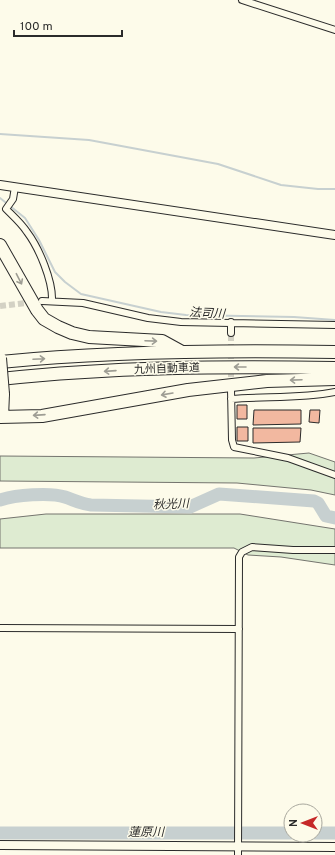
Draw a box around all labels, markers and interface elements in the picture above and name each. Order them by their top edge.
scale bar [14,12,122,38]
text: 100 m [20,19,53,35]
one-way arrow [16,273,23,285]
water label: 法司川 [189,305,227,323]
one-way arrow [144,337,157,344]
one-way arrow [32,355,45,362]
street label: 九州自動車道 [134,361,200,377]
one-way arrow [234,363,247,371]
one-way arrow [104,367,117,374]
one-way arrow [290,377,303,384]
one-way arrow [161,390,174,398]
one-way arrow [33,412,46,419]
water label: 秋光川 [153,496,191,514]
north arrow [283,803,323,843]
text: N [287,819,301,827]
water label: 蓮原川 [128,825,166,841]

